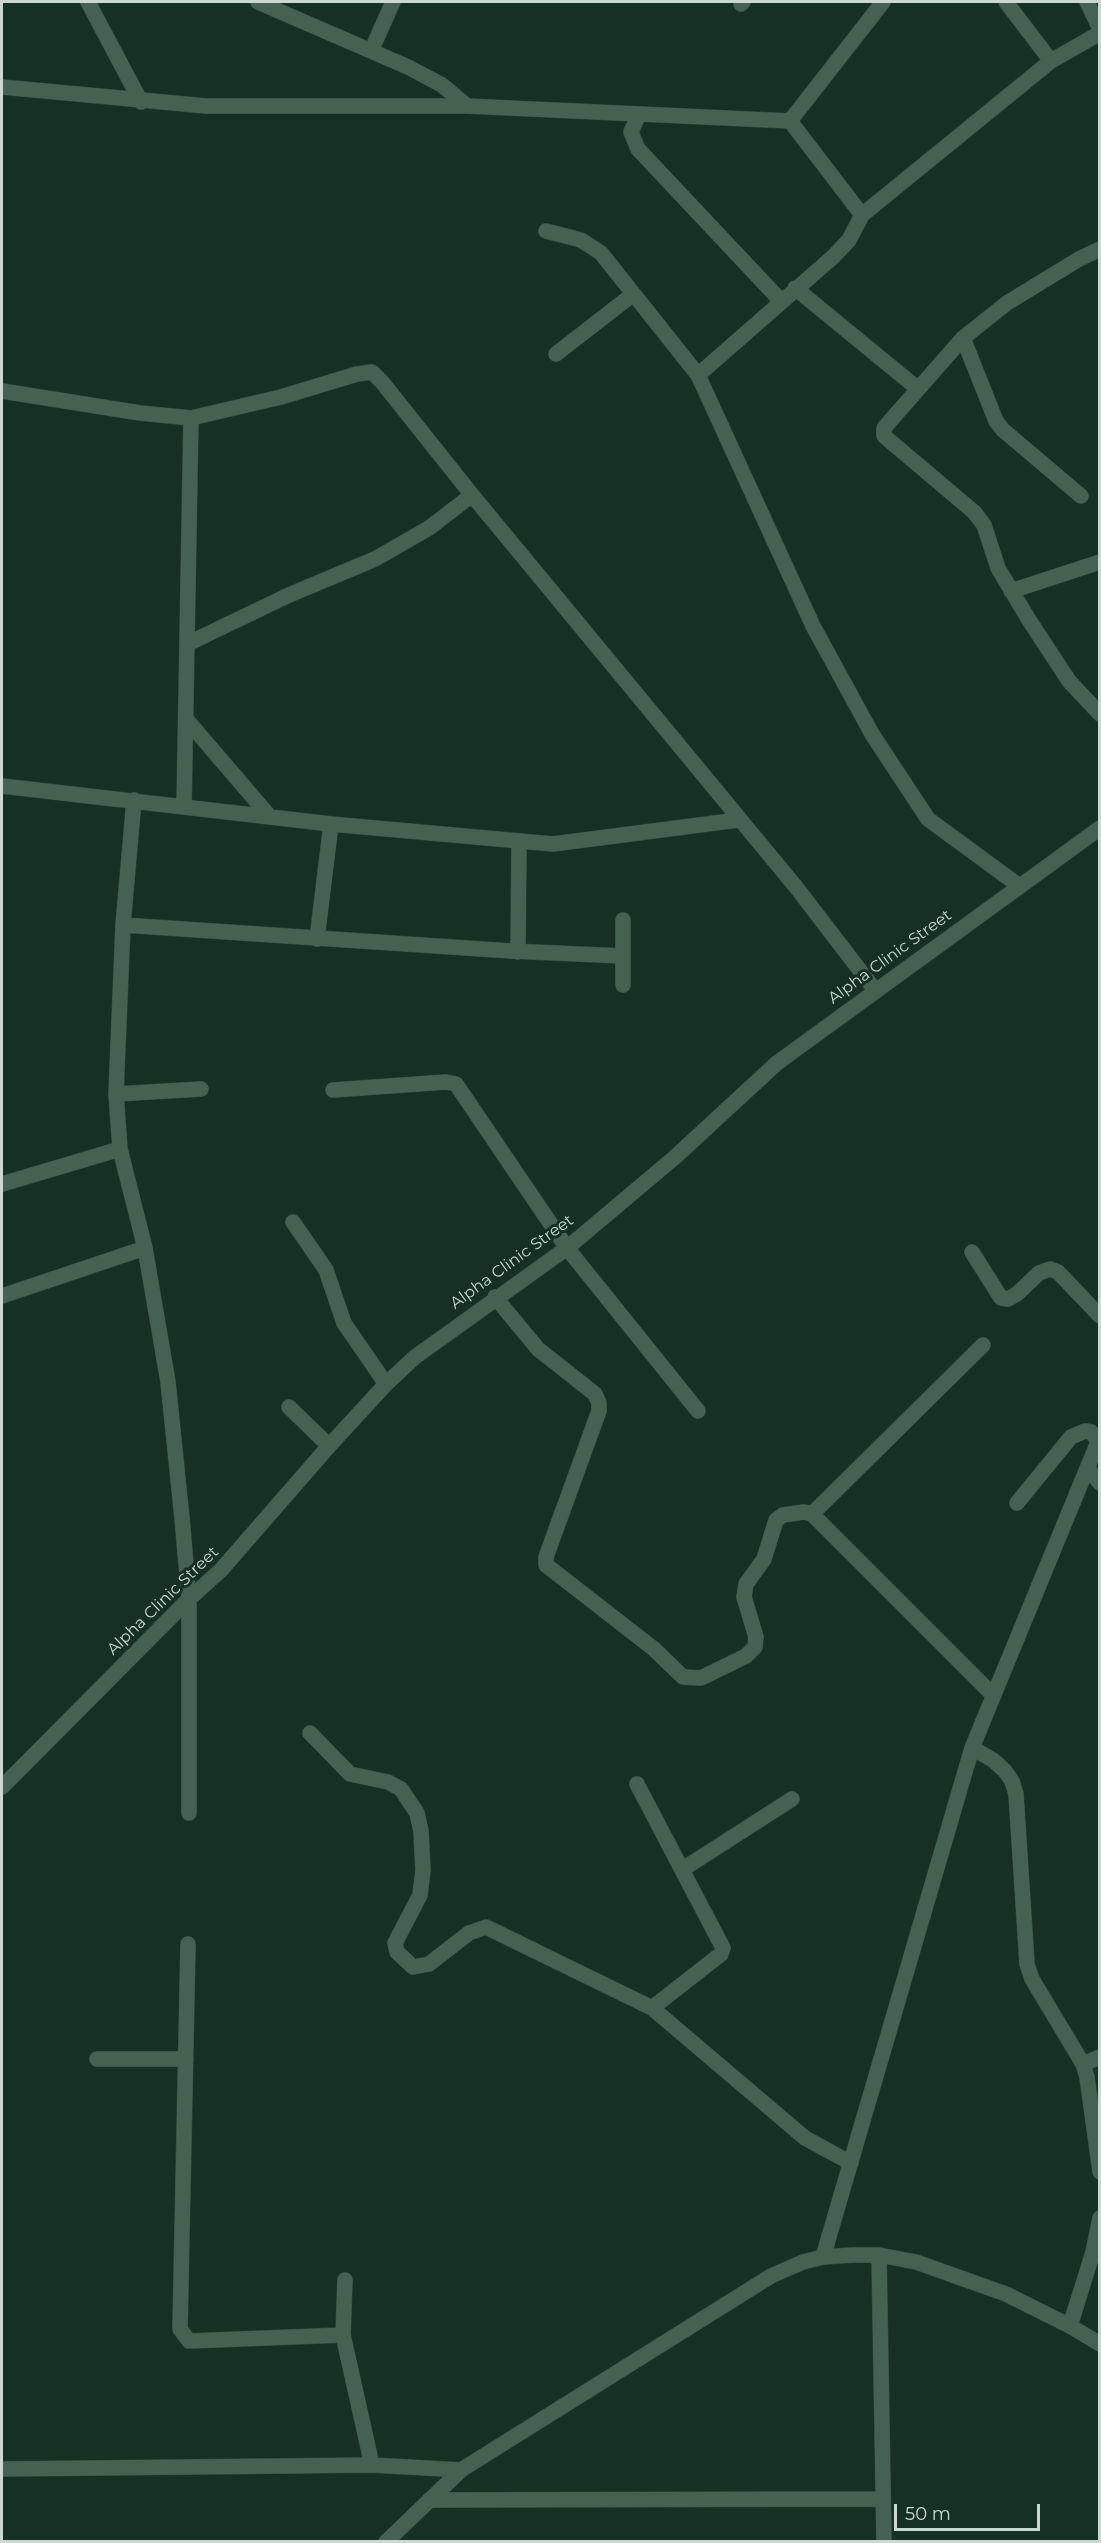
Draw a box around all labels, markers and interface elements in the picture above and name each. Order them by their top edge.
street label: Alpha Clinic Street [825,906,955,1008]
street label: Alpha Clinic Street [447,1211,577,1313]
street label: Alpha Clinic Street [103,1543,223,1659]
scale bar [897,2492,1042,2530]
text: 50 m [905,2503,951,2525]

